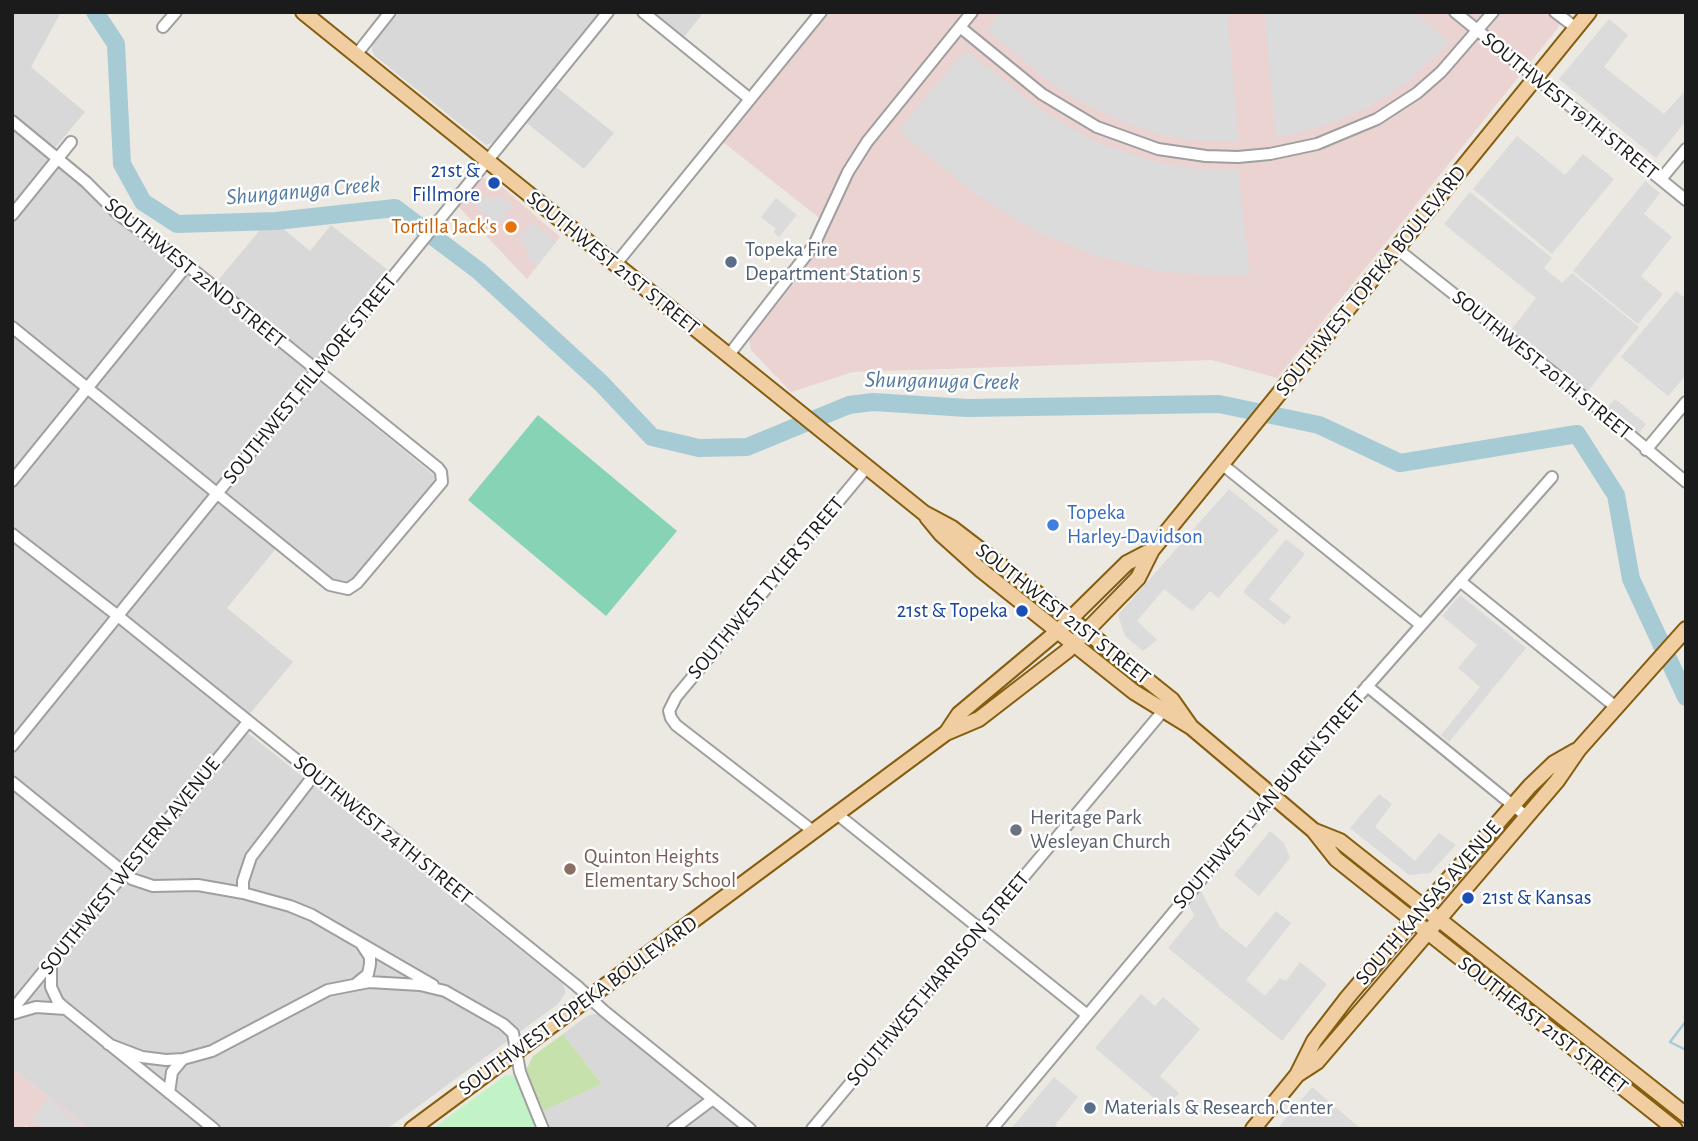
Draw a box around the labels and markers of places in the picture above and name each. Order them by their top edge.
place label: 21st & Fillmore [412,158,480,208]
marker: 21st & Fillmore [486,175,502,191]
place label: Tortilla Jack's [391,214,497,240]
marker: Tortilla Jack's [503,219,519,235]
place label: Topeka Fire Department Station 5 [745,237,921,287]
marker: Topeka Fire Department Station 5 [723,254,739,270]
place label: Topeka Harley-Davidson [1067,500,1203,550]
marker: Topeka Harley-Davidson [1045,517,1061,533]
place label: 21st & Topeka [897,598,1008,624]
marker: 21st & Topeka [1014,603,1030,619]
place label: Heritage Park Wesleyan Church [1030,805,1171,855]
marker: Heritage Park Wesleyan Church [1008,822,1024,838]
place label: Quinton Heights Elementary School [584,844,736,894]
marker: Quinton Heights Elementary School [562,861,578,877]
place label: 21st & Kansas [1482,885,1592,911]
marker: 21st & Kansas [1460,890,1476,906]
place label: Materials & Research Center [1104,1095,1333,1121]
marker: Materials & Research Center [1082,1100,1098,1116]

